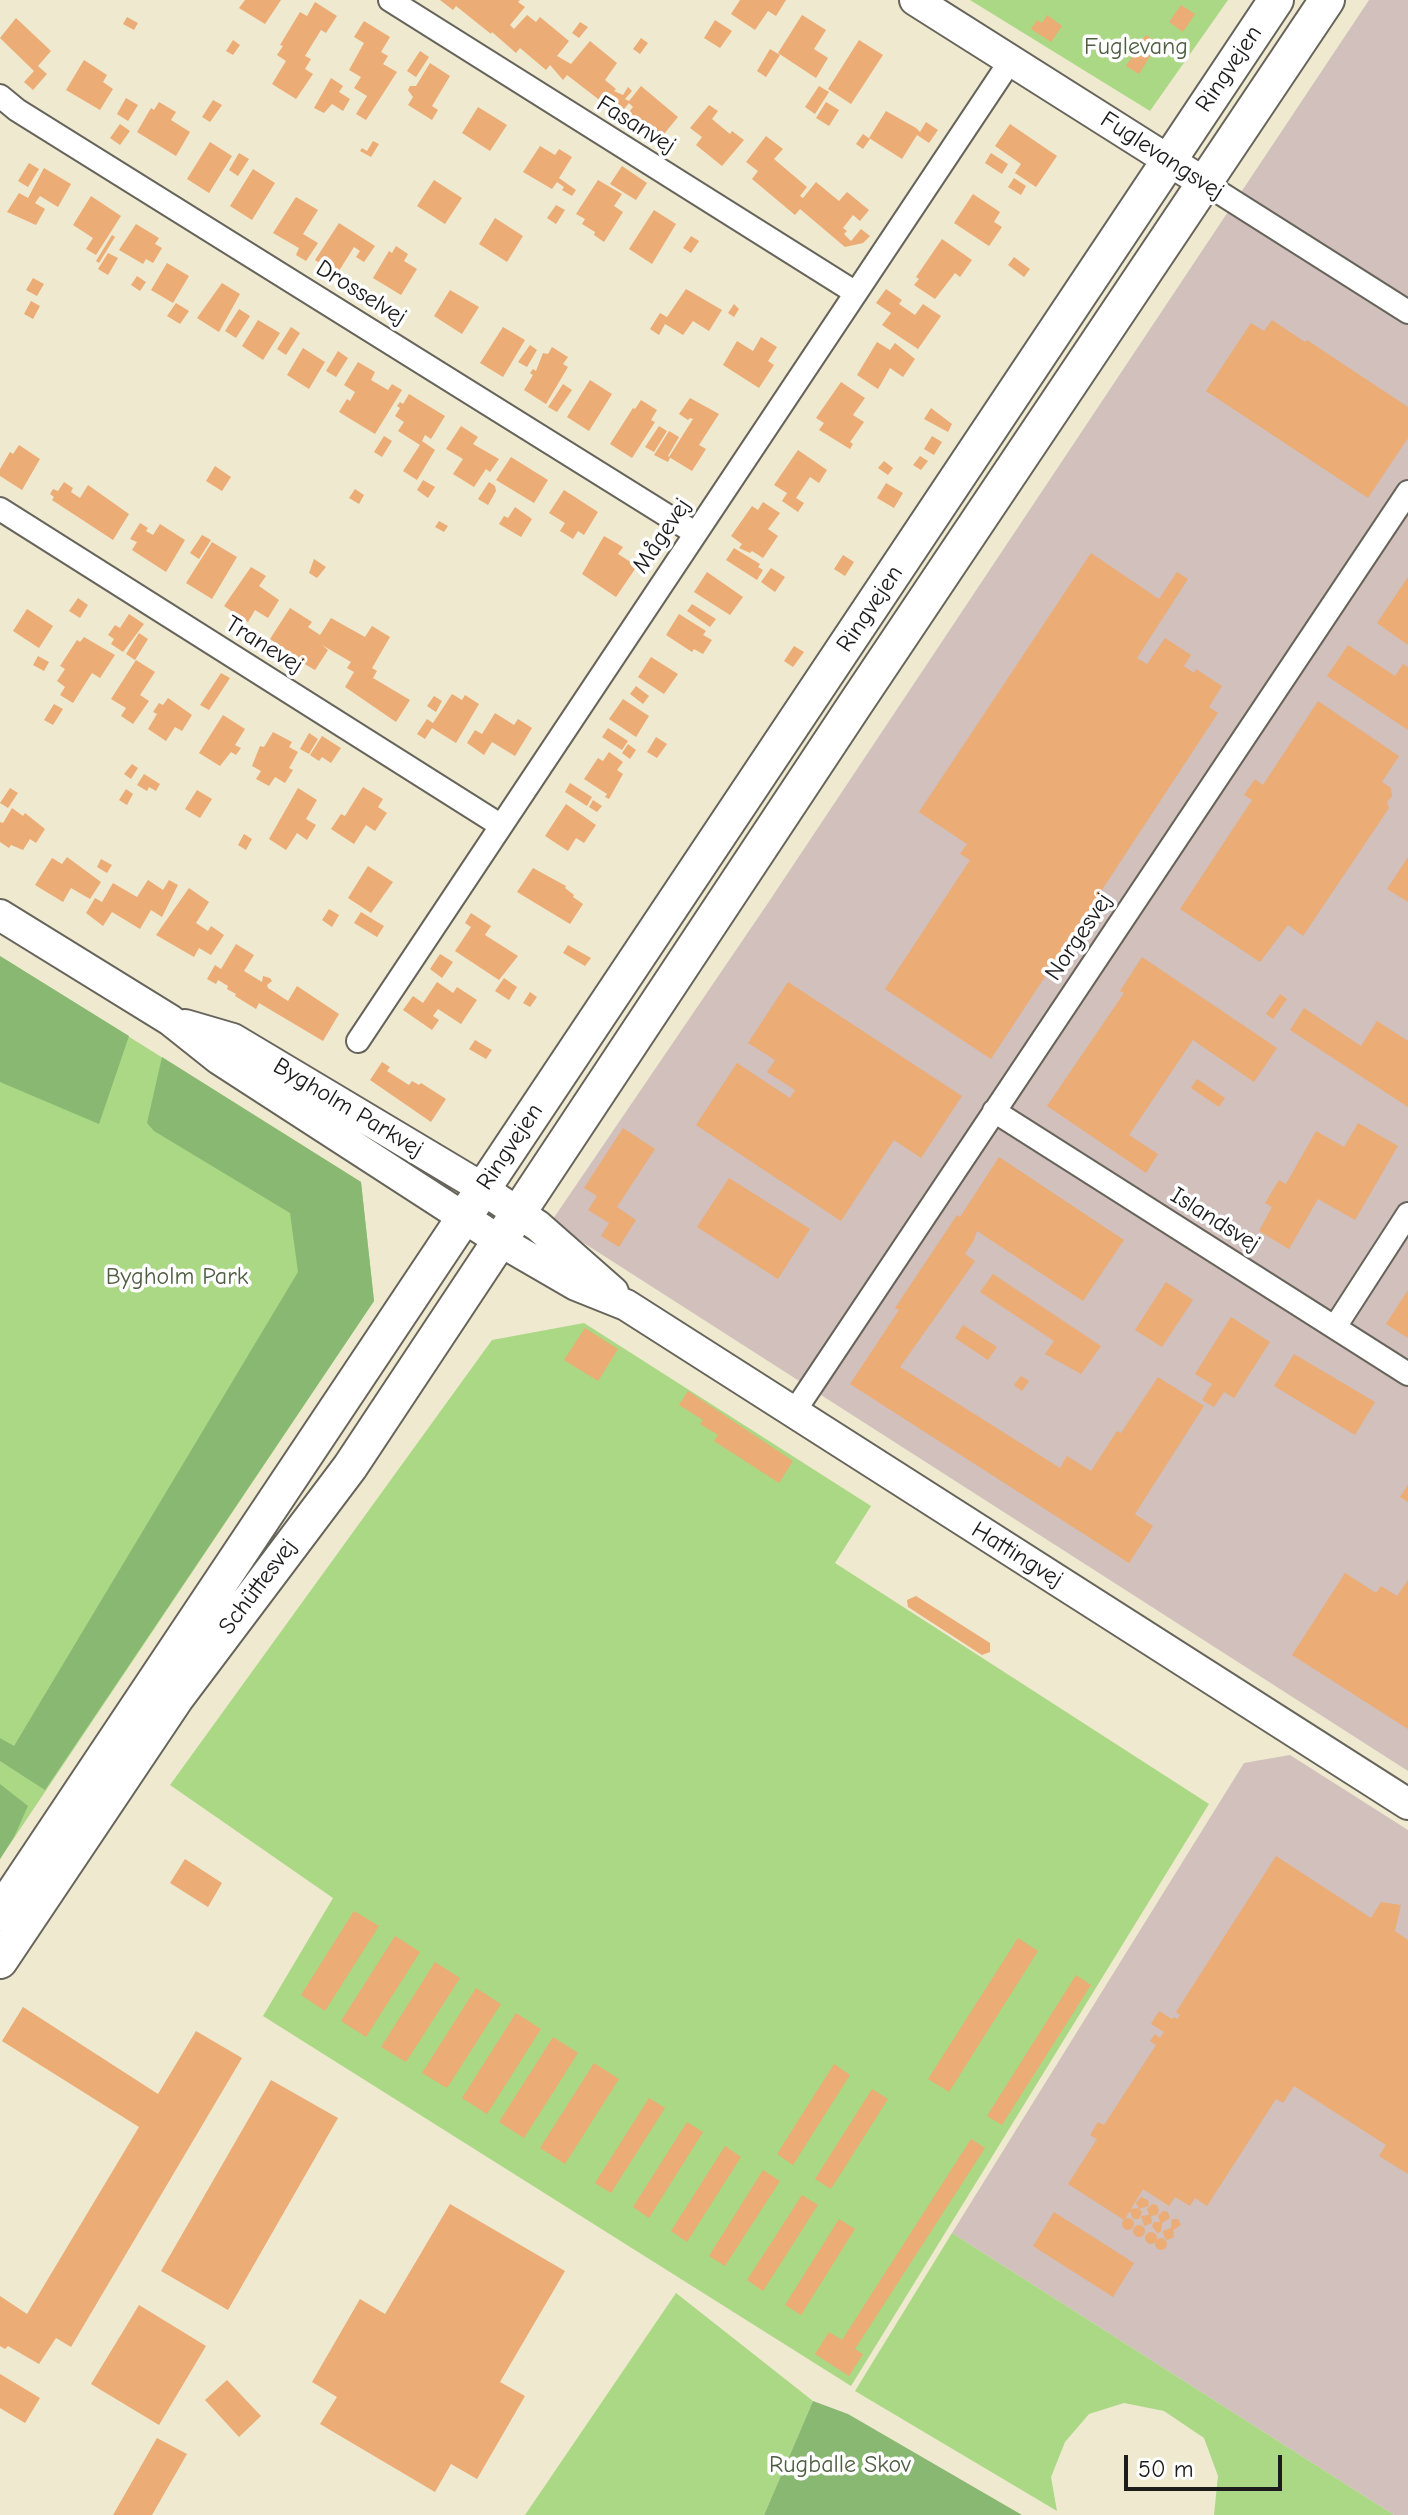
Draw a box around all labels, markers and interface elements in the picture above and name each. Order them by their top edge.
street label: Ringvejen [1190,20,1268,118]
park label: Fuglevang [1084,33,1188,61]
street label: Fasanvej [591,90,681,160]
street label: Fuglevangsvej [1095,105,1229,207]
street label: Drosselvej [310,254,412,332]
street label: Mågevej [626,493,698,579]
street label: Ringvejen [831,560,909,658]
street label: Tranevej [220,610,308,680]
street label: Norgesvej [1039,888,1119,986]
street label: Bygholm Parkvej [268,1052,428,1164]
street label: Ringvejen [471,1098,549,1196]
street label: Islandsvej [1165,1181,1265,1259]
park label: Bygholm Park [106,1263,248,1291]
street label: Hattingvej [966,1516,1068,1594]
street label: Schüttesvej [213,1534,303,1640]
scale bar [1128,2439,1286,2489]
park label: Rugballe Skov [769,2451,911,2479]
text: 50 m [1138,2455,1194,2483]

